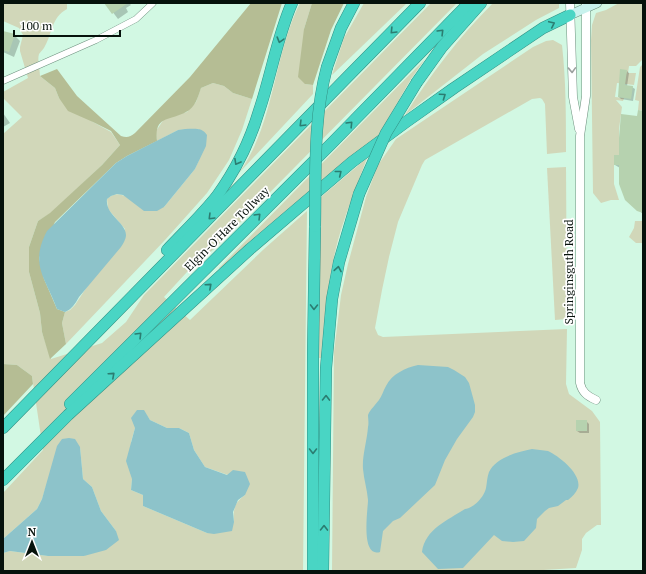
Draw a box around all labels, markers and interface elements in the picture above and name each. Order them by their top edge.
scale bar [14,12,120,38]
text: 100 m [20,18,53,33]
one-way arrow [547,21,555,29]
one-way arrow [390,26,398,34]
one-way arrow [436,29,444,37]
one-way arrow [276,37,284,43]
one-way arrow [568,67,576,73]
one-way arrow [439,93,446,101]
one-way arrow [299,119,307,127]
one-way arrow [345,121,353,129]
one-way arrow [234,158,242,165]
one-way arrow [334,171,341,178]
street label: Elgin-O'Hare Tollway [181,182,273,274]
one-way arrow [208,212,215,220]
one-way arrow [253,213,261,221]
street label: Springinsguth Road [561,219,576,325]
one-way arrow [333,265,341,272]
one-way arrow [204,283,212,291]
one-way arrow [310,304,318,310]
one-way arrow [134,332,142,340]
one-way arrow [107,373,114,380]
one-way arrow [322,395,330,401]
one-way arrow [309,448,317,454]
north arrow [12,522,52,562]
text: N [28,525,37,539]
one-way arrow [319,525,328,531]

